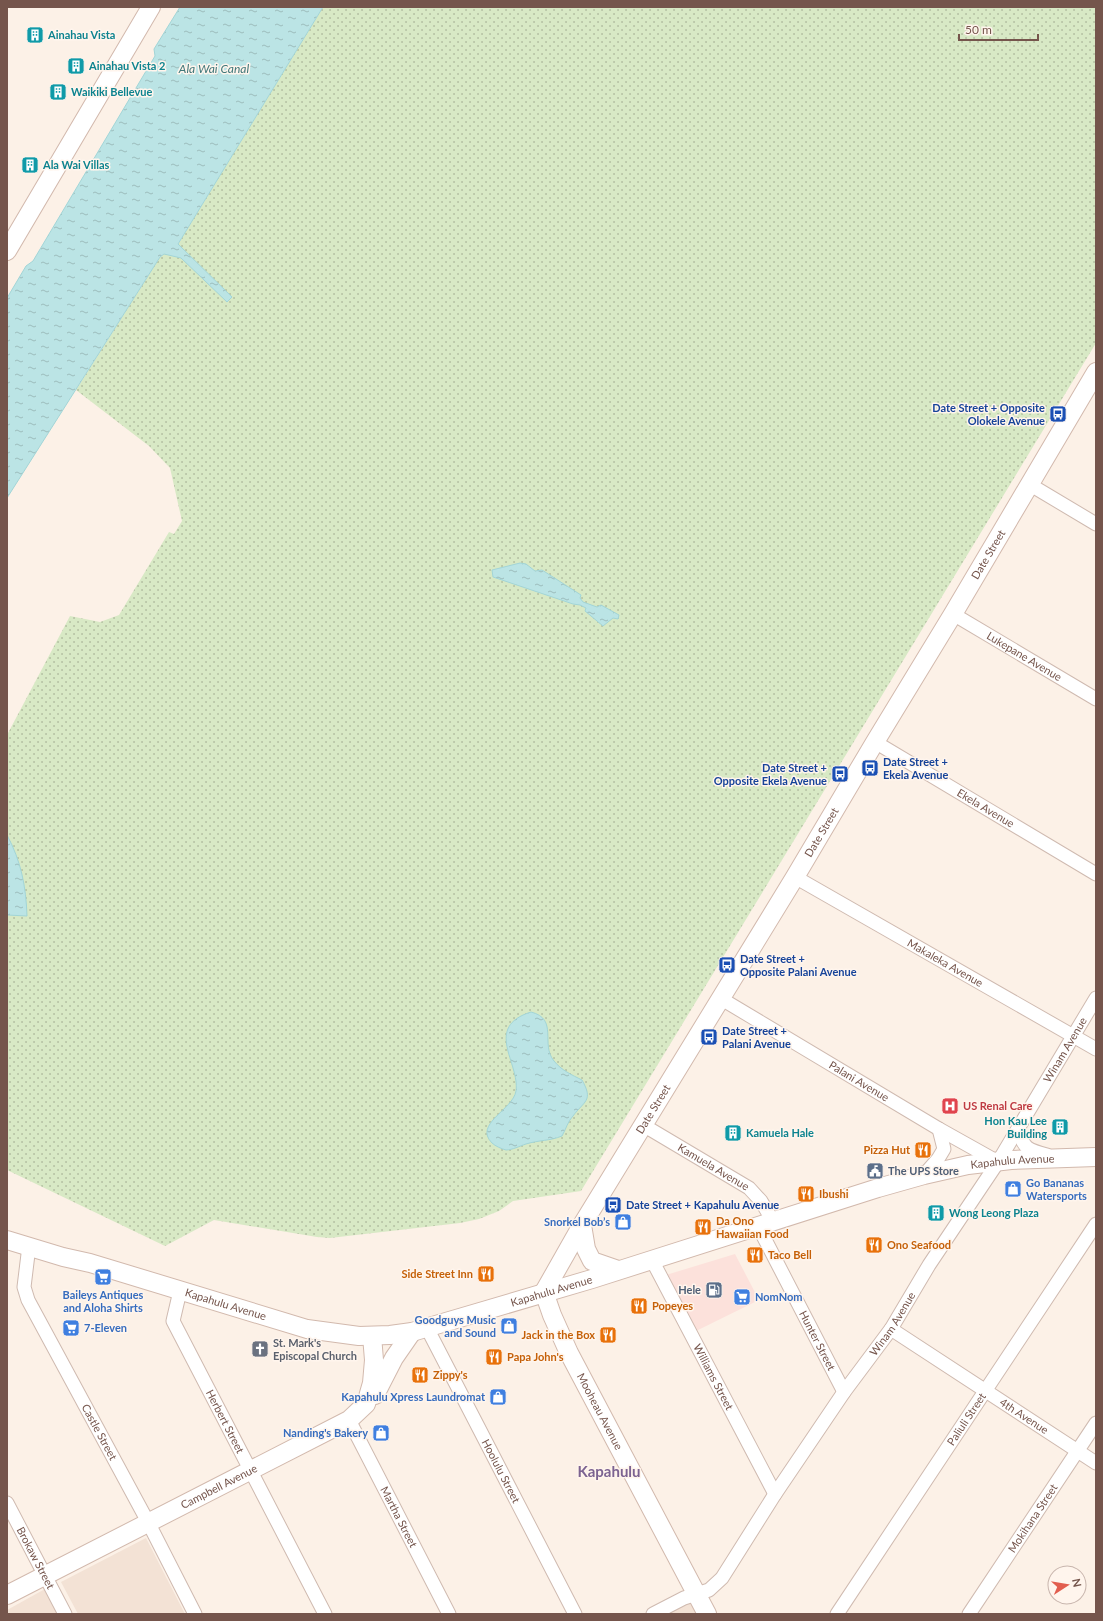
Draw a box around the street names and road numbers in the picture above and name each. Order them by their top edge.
street label: Date Street [968,527,1007,581]
street label: Lukepane Avenue [985,629,1065,683]
street label: Ekela Avenue [955,786,1017,830]
street label: Date Street [801,805,841,859]
street label: Makaleka Avenue [905,936,986,989]
street label: Winam Avenue [1040,1014,1089,1084]
street label: Palani Avenue [827,1058,892,1104]
street label: Date Street [633,1082,673,1136]
street label: Kamuela Avenue [676,1140,752,1193]
street label: Kapahulu Avenue [970,1151,1055,1171]
street label: Kapahulu Avenue [509,1272,594,1309]
street label: Kapahulu Avenue [184,1285,268,1322]
street label: Winam Avenue [866,1289,918,1358]
street label: Hunter Street [797,1308,839,1373]
street label: Williams Street [691,1341,737,1412]
street label: Mooheau Avenue [575,1371,626,1452]
street label: Herbert Street [204,1387,247,1455]
street label: Paliuli Street [944,1390,988,1448]
street label: 4th Avenue [998,1395,1051,1436]
street label: Castle Street [79,1402,120,1462]
street label: Hoolulu Street [480,1437,523,1505]
street label: Campbell Avenue [178,1461,259,1511]
street label: Mokihana Street [1005,1481,1060,1555]
street label: Martha Street [378,1484,421,1549]
street label: Brokaw Street [15,1524,58,1591]

